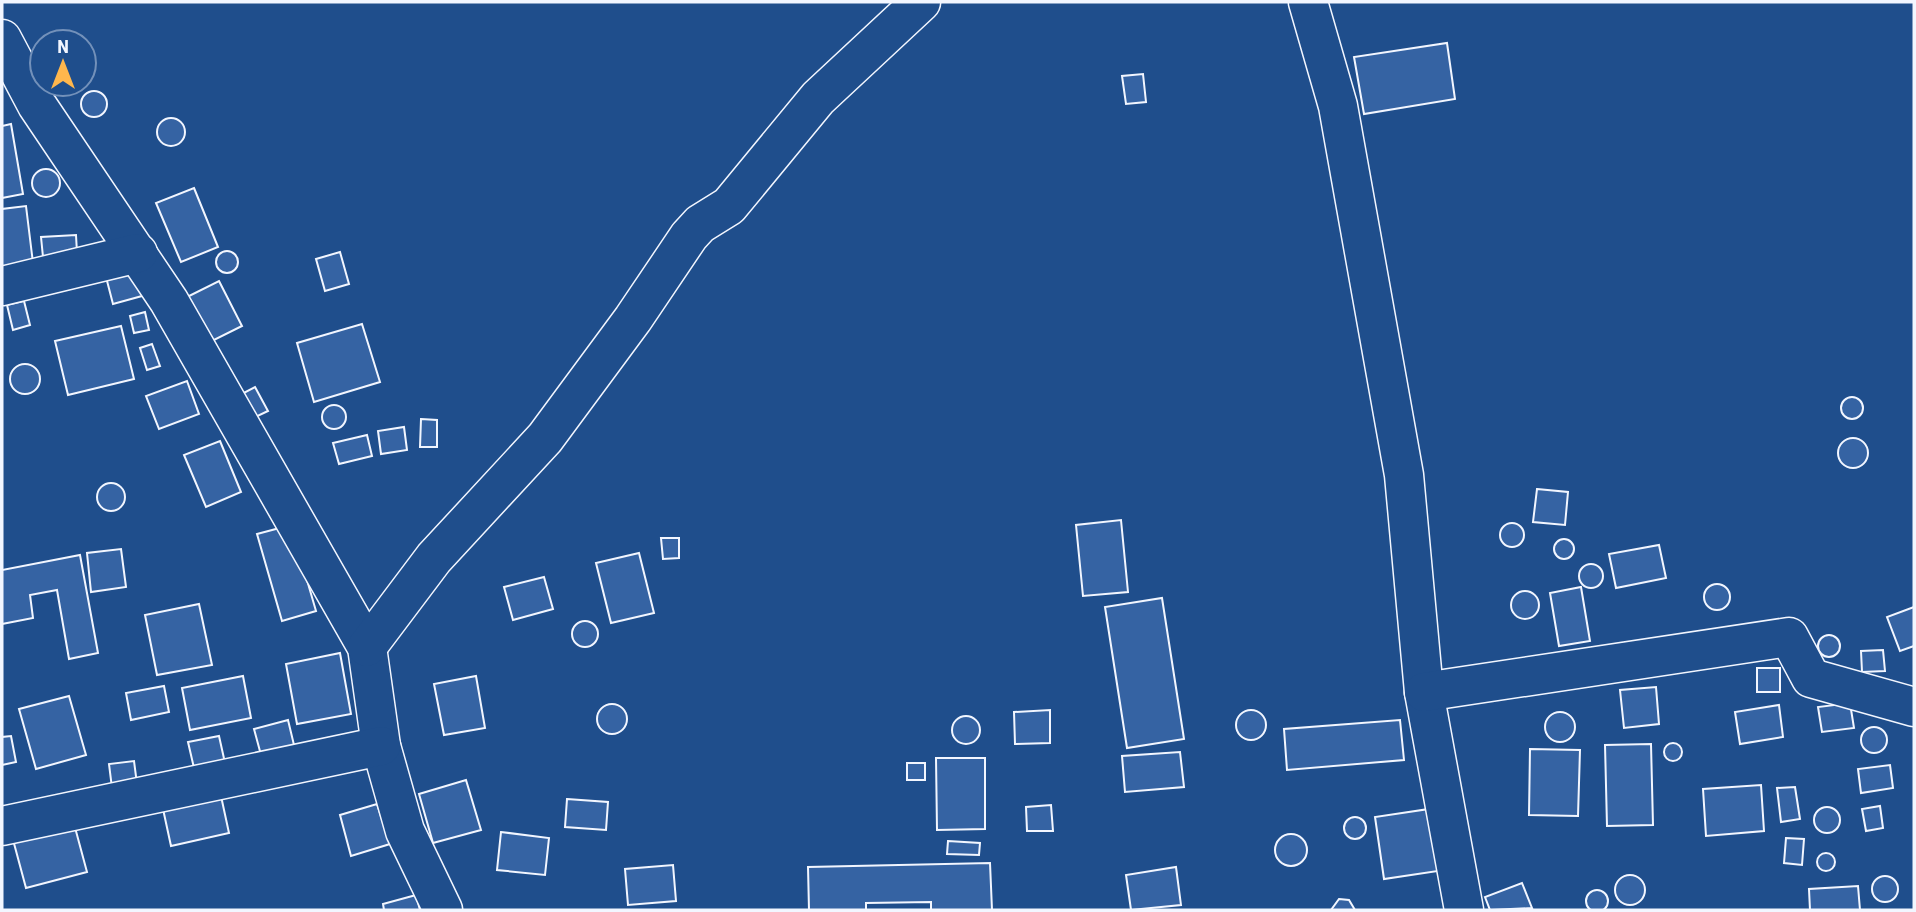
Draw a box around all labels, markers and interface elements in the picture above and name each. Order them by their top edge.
north arrow [28,28,98,98]
text: N [57,35,69,58]

